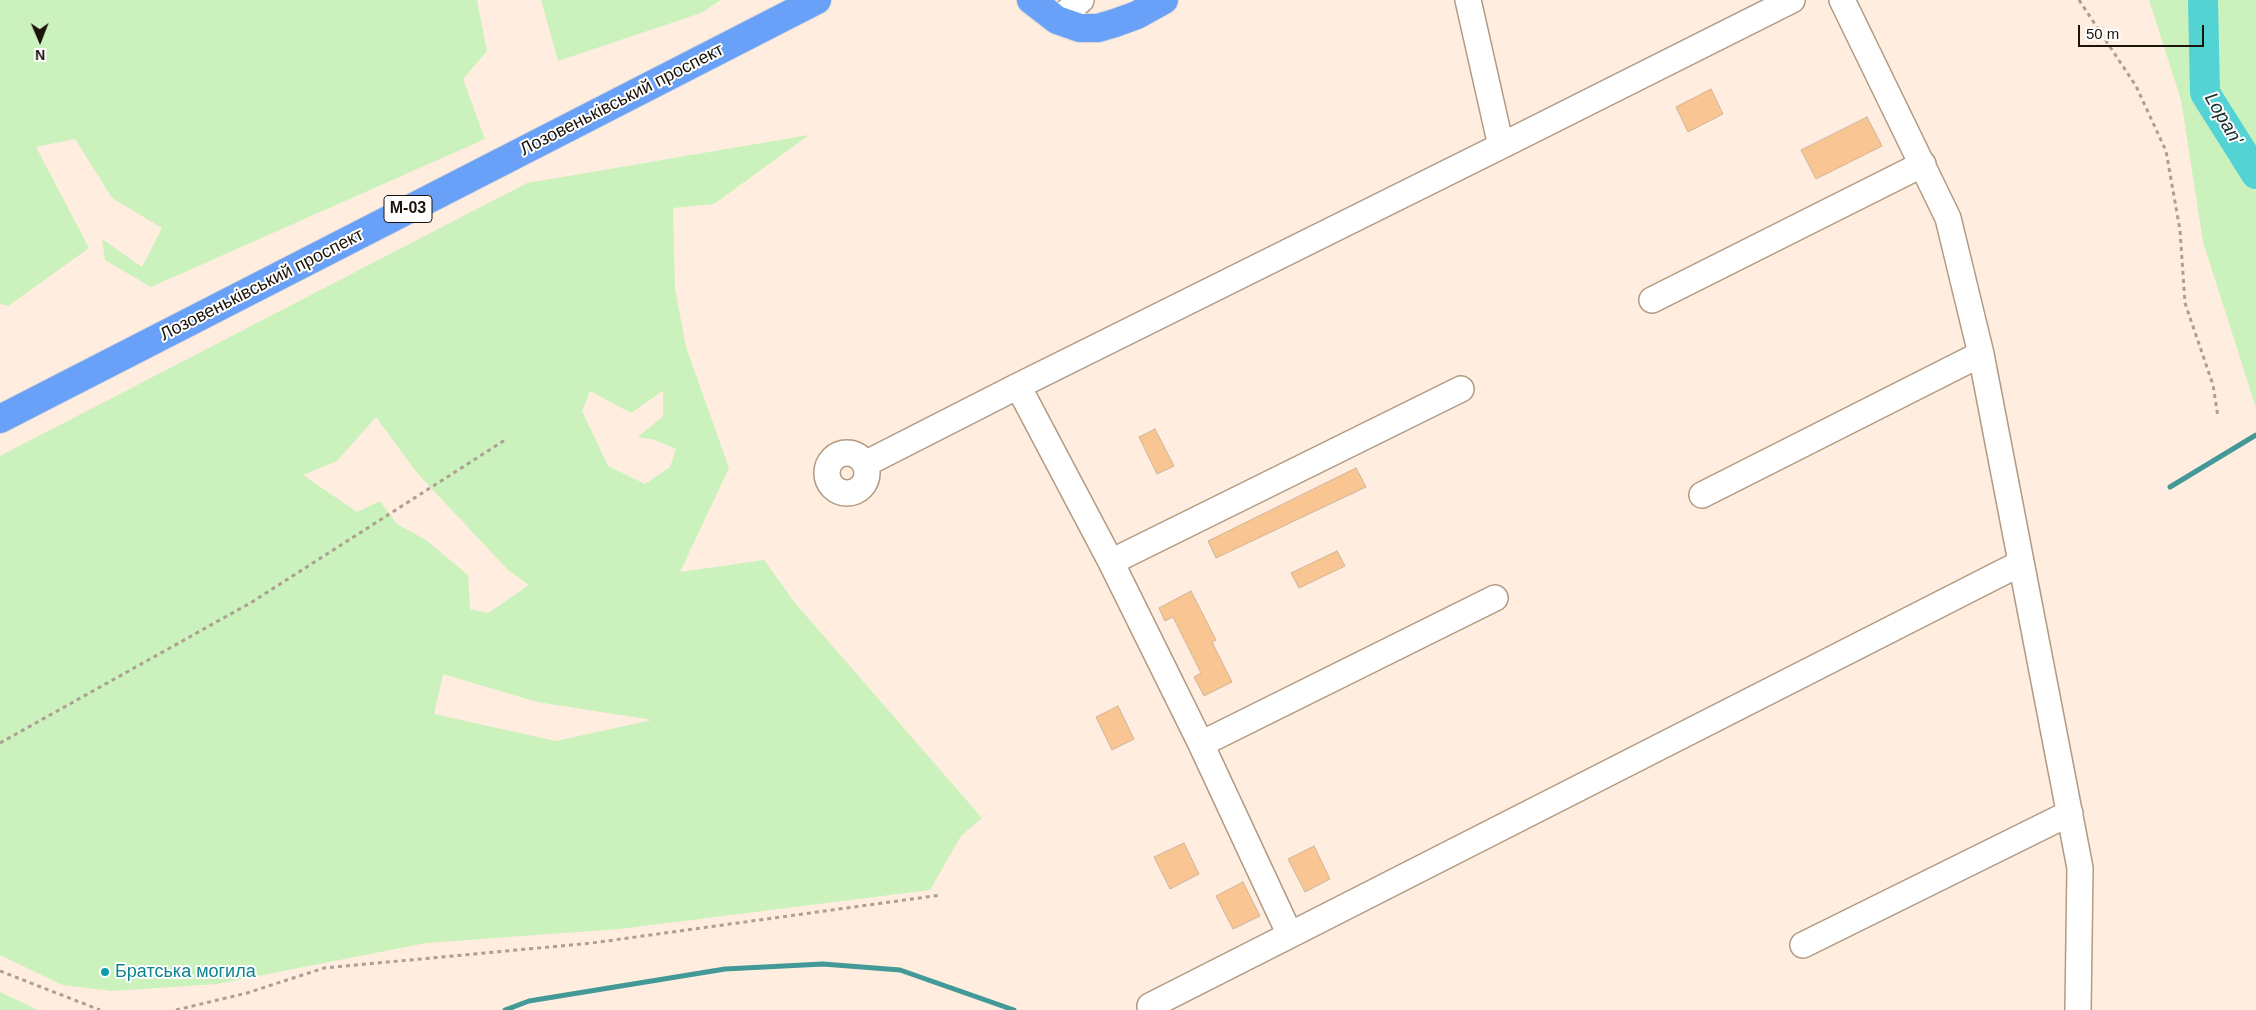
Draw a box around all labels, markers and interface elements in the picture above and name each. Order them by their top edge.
north arrow [15,15,65,65]
scale bar [2081,15,2207,47]
text: 50 m [2086,25,2119,42]
street label: Лозовеньківський проспект [516,39,728,161]
text: N [35,47,45,63]
water label: Lopan' [2199,89,2247,149]
road number: М-03 [384,195,432,222]
street label: Лозовеньківський проспект [156,224,368,346]
place label: Братська могила [115,961,256,983]
marker: Братська могила [99,966,111,978]

